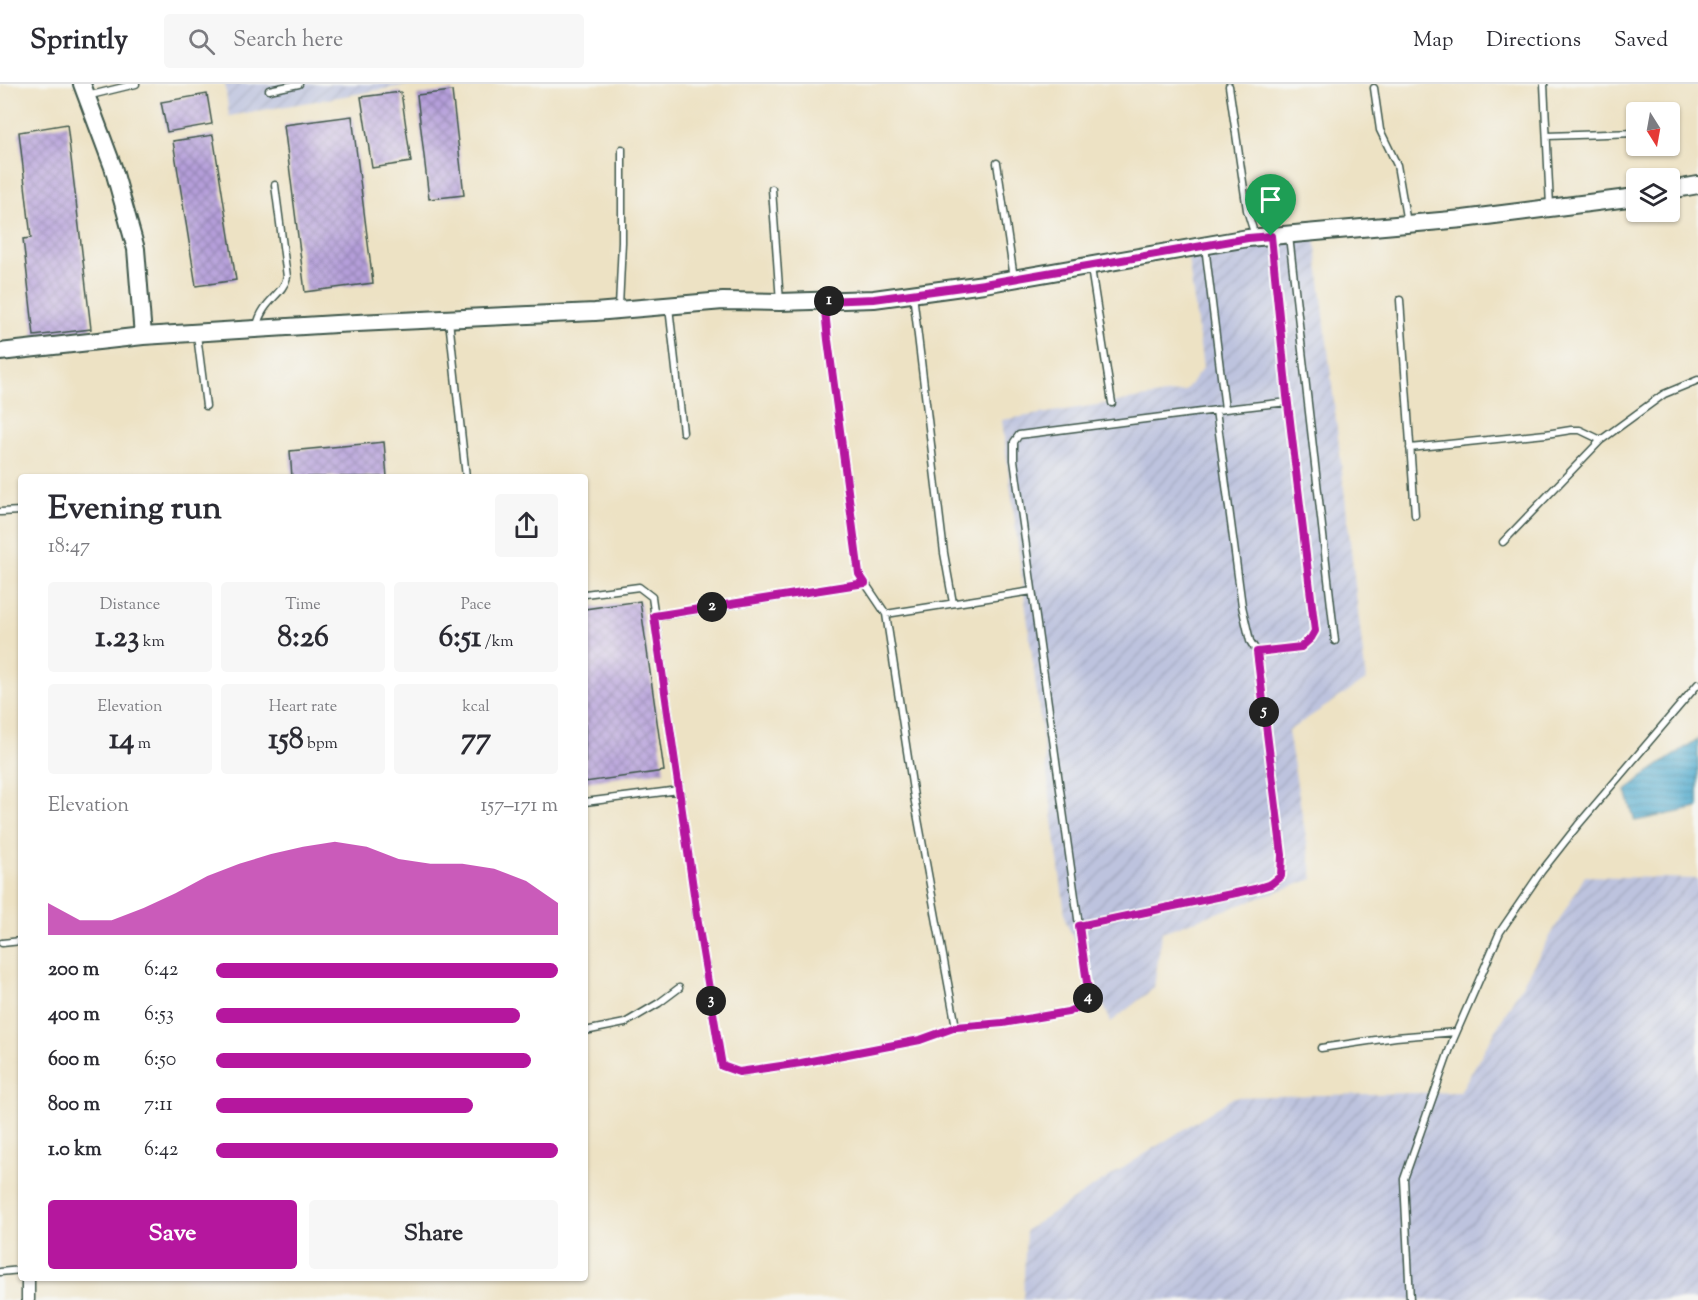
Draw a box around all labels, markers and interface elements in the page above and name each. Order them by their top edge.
search box [164,14,584,68]
text: Sprintly [30,21,128,61]
icon: search [185,25,218,58]
text: Search here [233,25,343,57]
text: Map [1413,26,1453,56]
text: Directions [1486,26,1581,56]
text: Saved [1614,26,1668,56]
north arrow [1626,102,1680,156]
map controls [1626,102,1680,222]
button: layers [1626,168,1680,222]
pin [1245,174,1296,236]
icon: arrive [1254,183,1287,216]
pin: 1 [814,286,844,316]
text: 1 [826,289,832,312]
text: Evening run [48,486,222,534]
button: share [495,494,558,557]
text: 18:47 [48,533,90,562]
pin: 2 [697,592,727,622]
text: Distance [100,594,160,617]
text: Time [285,594,321,617]
text: Pace [461,594,491,617]
text: 2 [708,595,716,618]
text: 1.23 [95,617,139,660]
text: 8:26 [277,617,329,660]
text: 6:51 [438,617,481,660]
text: km [139,631,165,654]
text: /km [481,631,514,654]
text: Elevation [98,696,162,719]
text: Heart rate [269,696,337,719]
text: kcal [462,696,490,719]
pin: 5 [1249,697,1279,727]
text: 5 [1261,700,1267,723]
text: 14 [109,719,134,762]
text: 158 [268,719,304,762]
text: 77 [461,719,491,762]
text: m [134,733,151,756]
text: bpm [304,733,338,756]
text: Elevation [48,792,129,821]
text: 157–171 m [481,792,558,821]
text: 200 m [48,956,99,985]
text: 6:42 [144,956,178,985]
pin: 4 [1073,983,1103,1013]
pin: 3 [696,986,726,1016]
text: 4 [1084,986,1092,1009]
text: 3 [708,989,714,1012]
text: 400 m [48,1001,100,1030]
text: 6:53 [144,1001,174,1030]
text: 600 m [48,1046,100,1075]
text: 6:50 [144,1046,176,1075]
text: 800 m [48,1091,100,1120]
text: 7:11 [144,1091,173,1120]
text: 1.0 km [48,1136,102,1165]
text: 6:42 [144,1136,178,1165]
button: Save [48,1200,297,1269]
button: Share [309,1200,558,1269]

